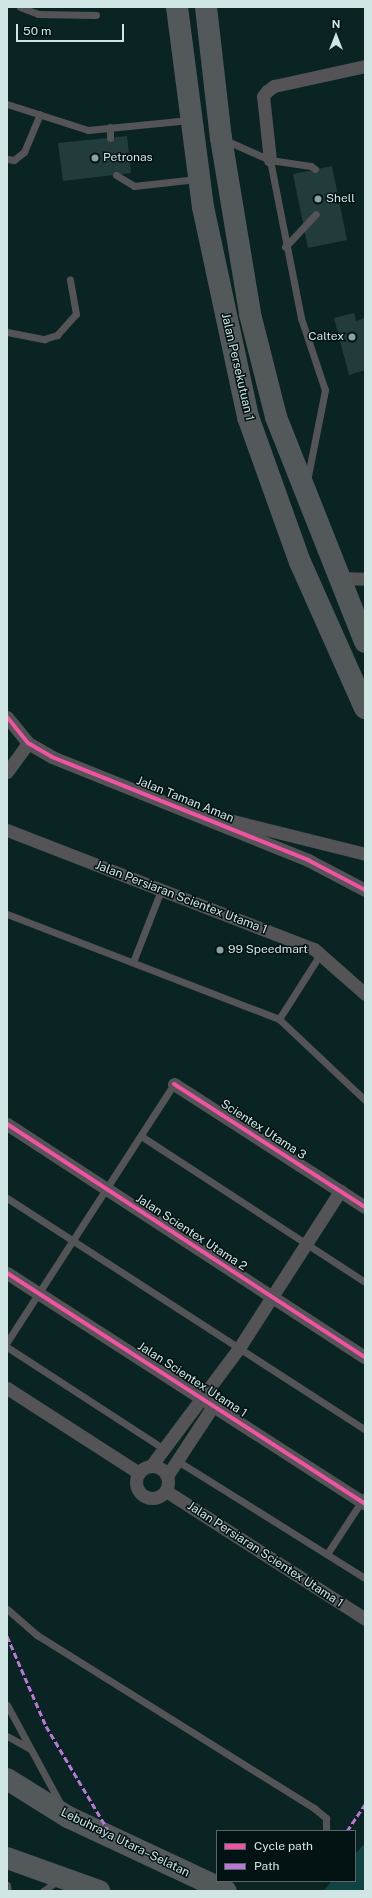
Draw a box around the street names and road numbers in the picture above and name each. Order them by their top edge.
street label: Jalan Persekutuan 1 [218,312,256,422]
street label: Jalan Taman Aman [134,774,236,826]
street label: Jalan Persiaran Scientex Utama 1 [93,858,269,938]
street label: Scientex Utama 3 [218,1097,308,1163]
street label: Jalan Scientex Utama 2 [133,1192,249,1274]
street label: Jalan Scientex Utama 1 [135,1339,249,1421]
street label: Jalan Persiaran Scientex Utama 1 [184,1499,346,1611]
street label: Lebuhraya Utara–Selatan [58,1805,192,1881]

